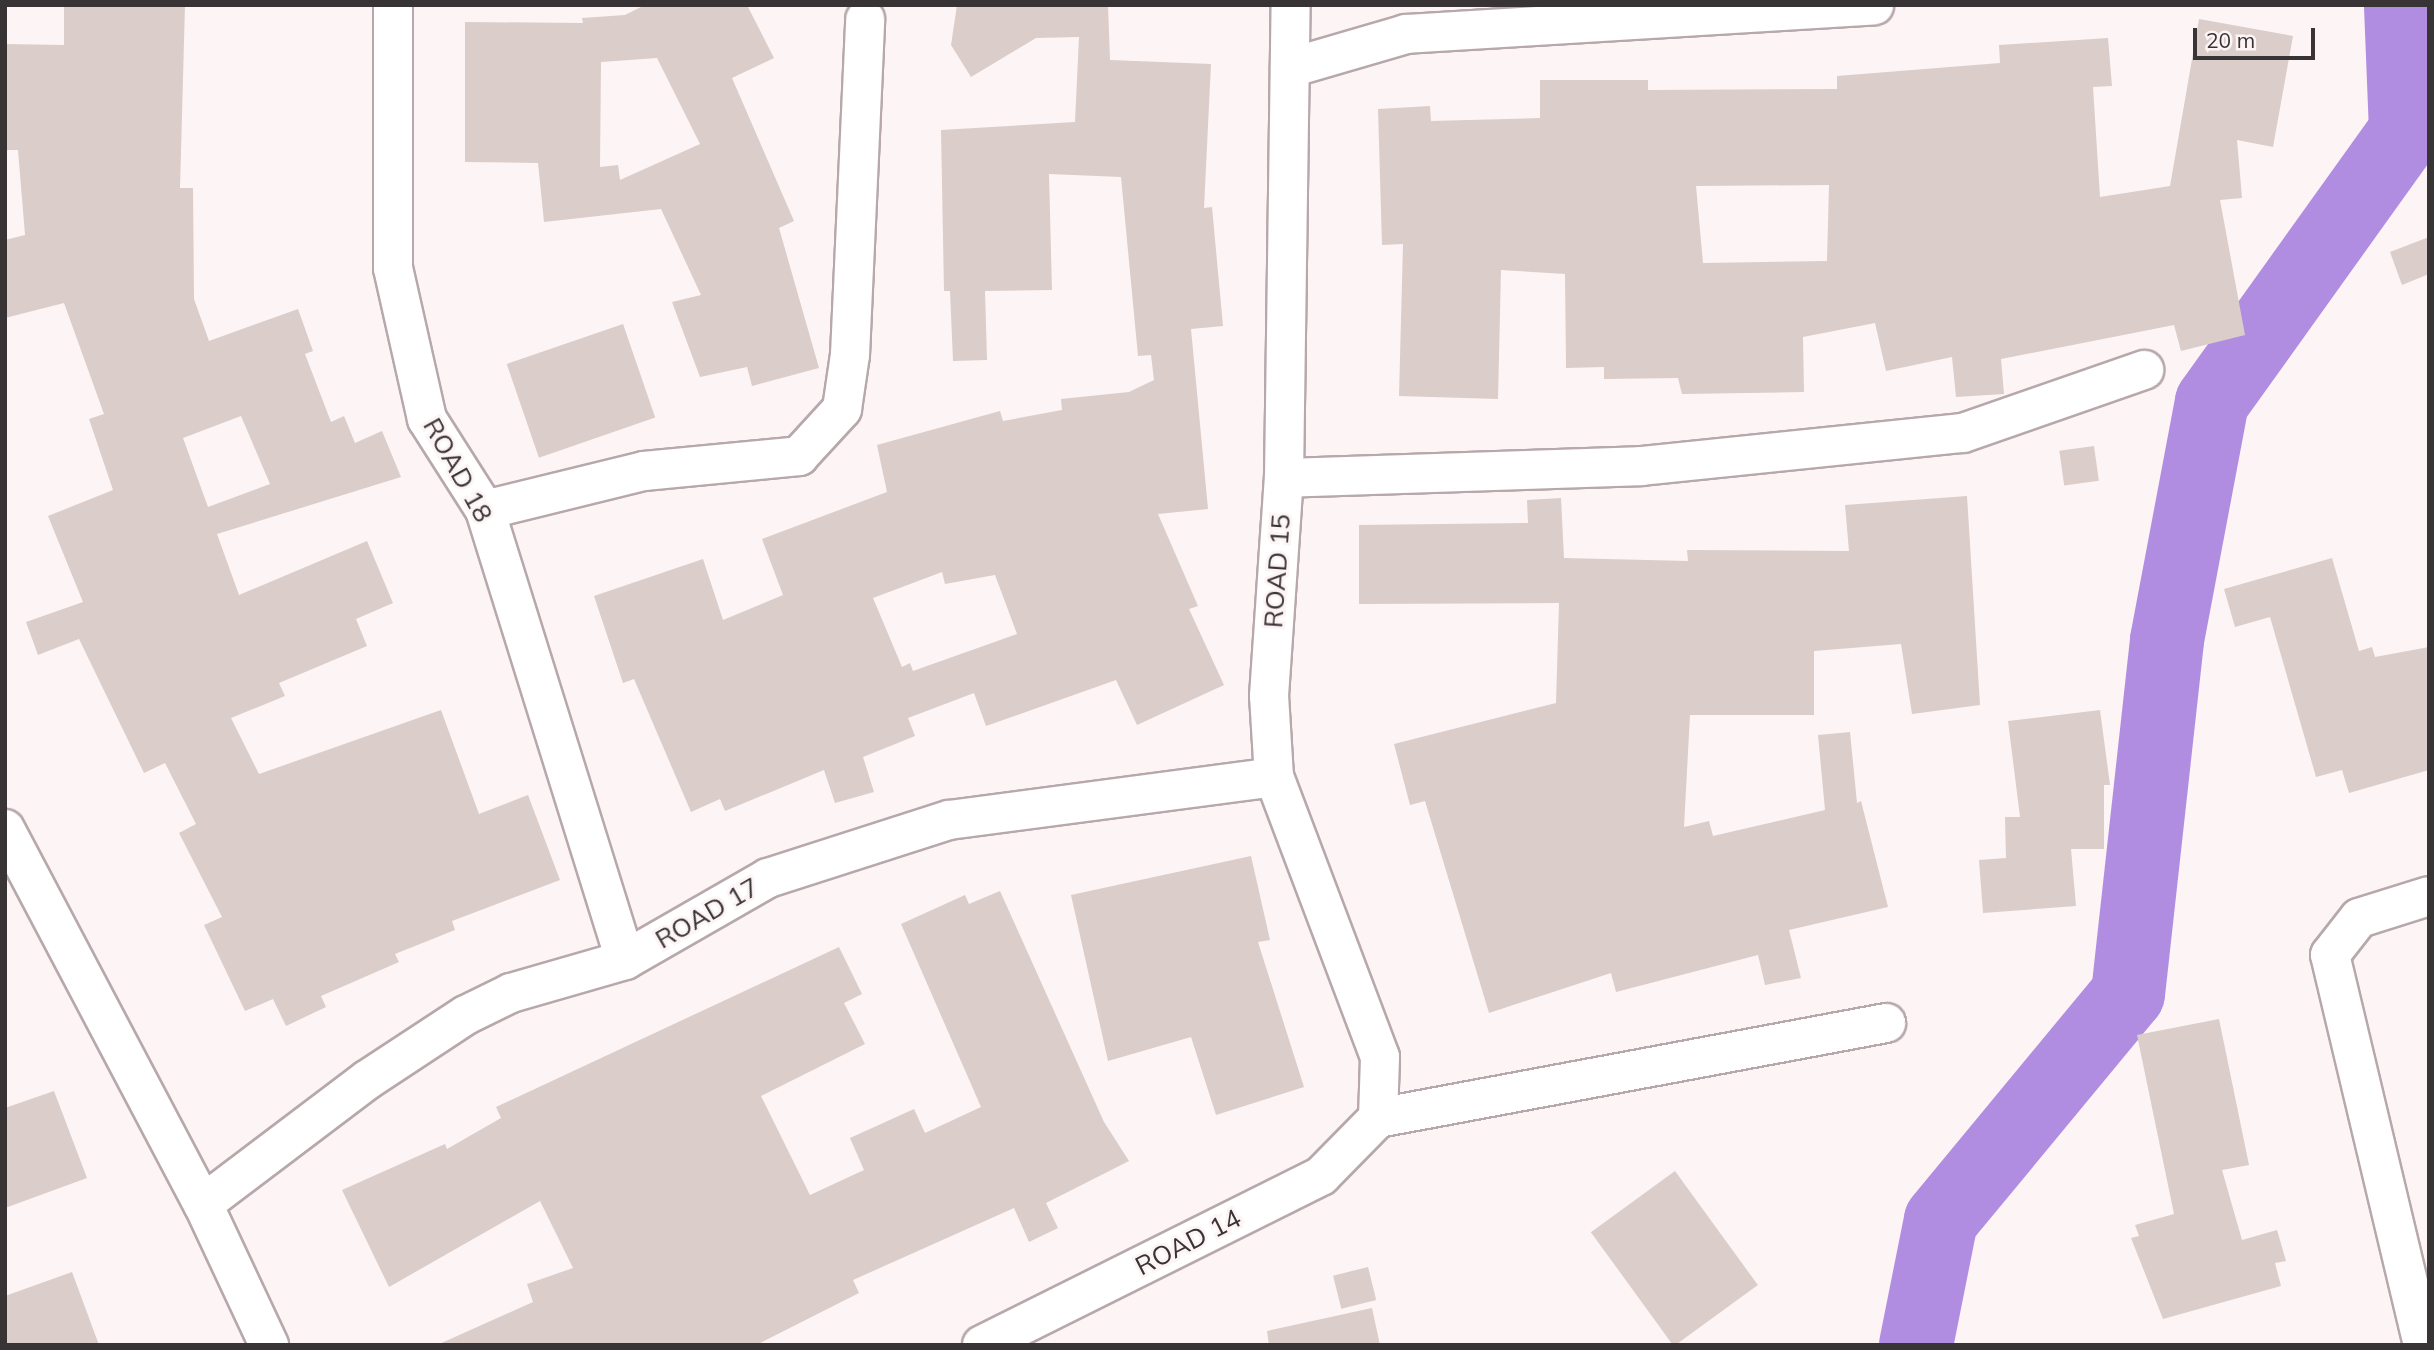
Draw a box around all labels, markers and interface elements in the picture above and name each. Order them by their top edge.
scale bar [2196,14,2318,58]
text: 20 m [2206,27,2255,53]
street label: ROAD 18 [417,413,499,527]
street label: ROAD 15 [1257,513,1297,629]
street label: ROAD 17 [650,871,764,955]
street label: ROAD 14 [1130,1202,1246,1282]

